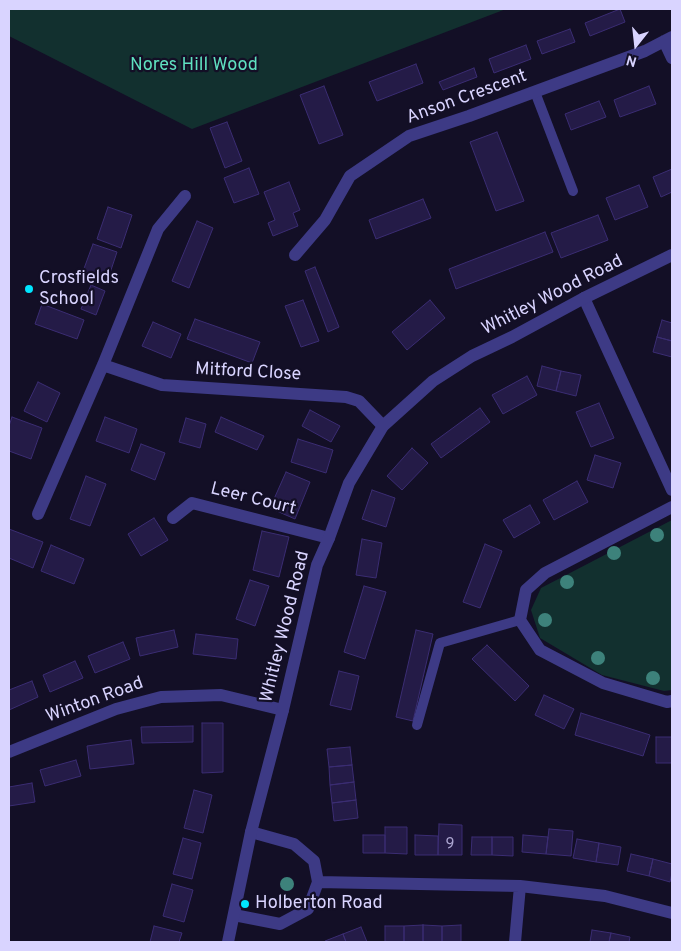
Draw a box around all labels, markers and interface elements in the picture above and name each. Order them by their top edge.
north arrow [611,20,661,70]
text: N [625,50,639,69]
park label: Nores Hill Wood [130,55,258,77]
street label: Anson Crescent [404,66,530,130]
street label: Whitley Wood Road [479,251,627,341]
place label: Crosfields School [39,268,119,310]
marker: Crosfields School [23,283,35,295]
street label: Mitford Close [194,359,302,387]
street label: Leer Court [208,479,298,521]
street label: Whitley Wood Road [257,549,315,705]
street label: Winton Road [43,673,147,729]
house number: 9 [446,836,454,854]
place label: Holberton Road [255,893,383,915]
marker: Holberton Road [239,898,251,910]

